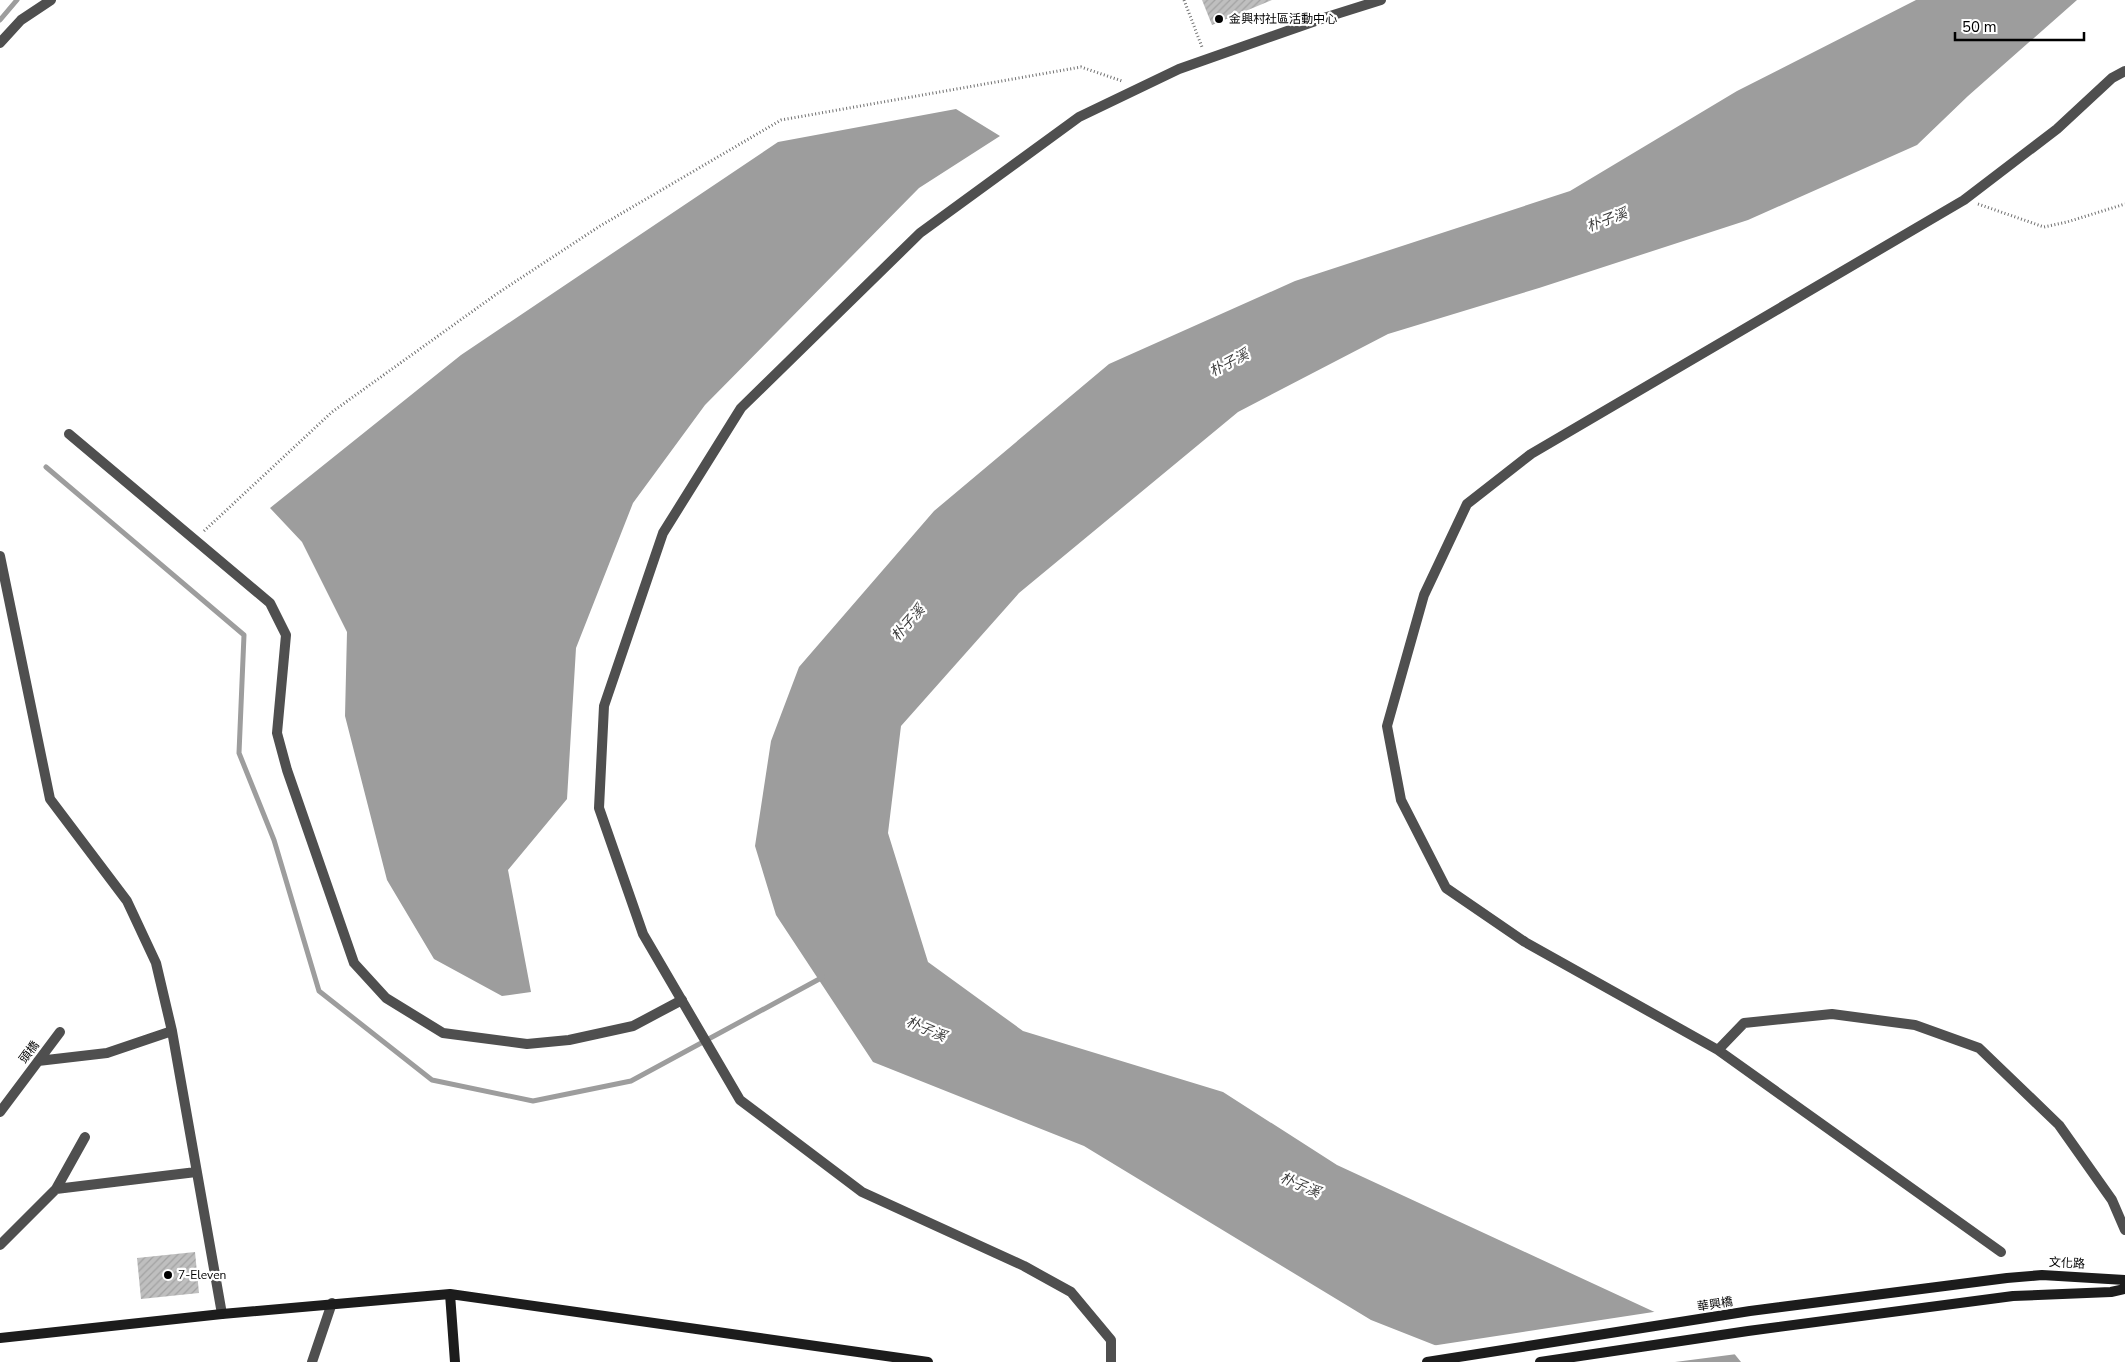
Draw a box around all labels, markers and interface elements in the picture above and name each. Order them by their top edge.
scale bar [1955,10,2084,42]
place label: 金興村社區活動中心 [1229,11,1337,27]
marker: 金興村社區活動中心 [1213,13,1225,25]
text: 50 m [1962,17,1997,37]
water label: 朴子溪 [1584,203,1632,236]
water label: 朴子溪 [1206,344,1254,381]
water label: 朴子溪 [887,599,930,645]
water label: 朴子溪 [903,1012,951,1047]
street label: 頭橋 [15,1038,43,1066]
water label: 朴子溪 [1277,1168,1325,1203]
street label: 文化路 [2049,1254,2085,1272]
place label: 7-Eleven [178,1267,226,1283]
marker: 7-Eleven [162,1269,174,1281]
street label: 華興橋 [1696,1293,1734,1315]

